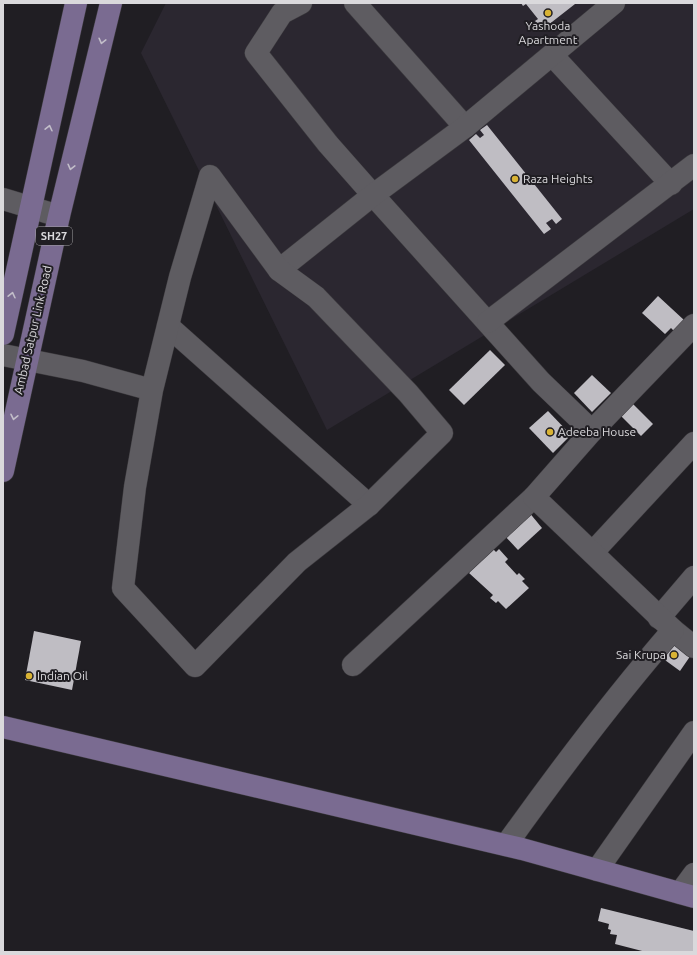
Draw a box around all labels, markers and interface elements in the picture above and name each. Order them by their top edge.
marker: Yashoda Apartment [543,8,553,18]
place label: Yashoda Apartment [519,19,578,46]
one-way arrow [98,38,106,44]
one-way arrow [44,124,52,131]
one-way arrow [67,164,75,170]
place label: Raza Heights [523,172,593,185]
marker: Raza Heights [510,174,520,184]
road number: SH27 [36,227,72,245]
street label: Ambad Satpur Link Road [11,264,54,396]
one-way arrow [7,292,15,299]
one-way arrow [11,414,19,420]
place label: Adeeba House [558,425,636,438]
marker: Adeeba House [545,427,555,437]
place label: Sai Krupa [616,648,666,661]
marker: Sai Krupa [669,650,679,660]
place label: Indian Oil [37,669,88,682]
marker: Indian Oil [24,671,34,681]

